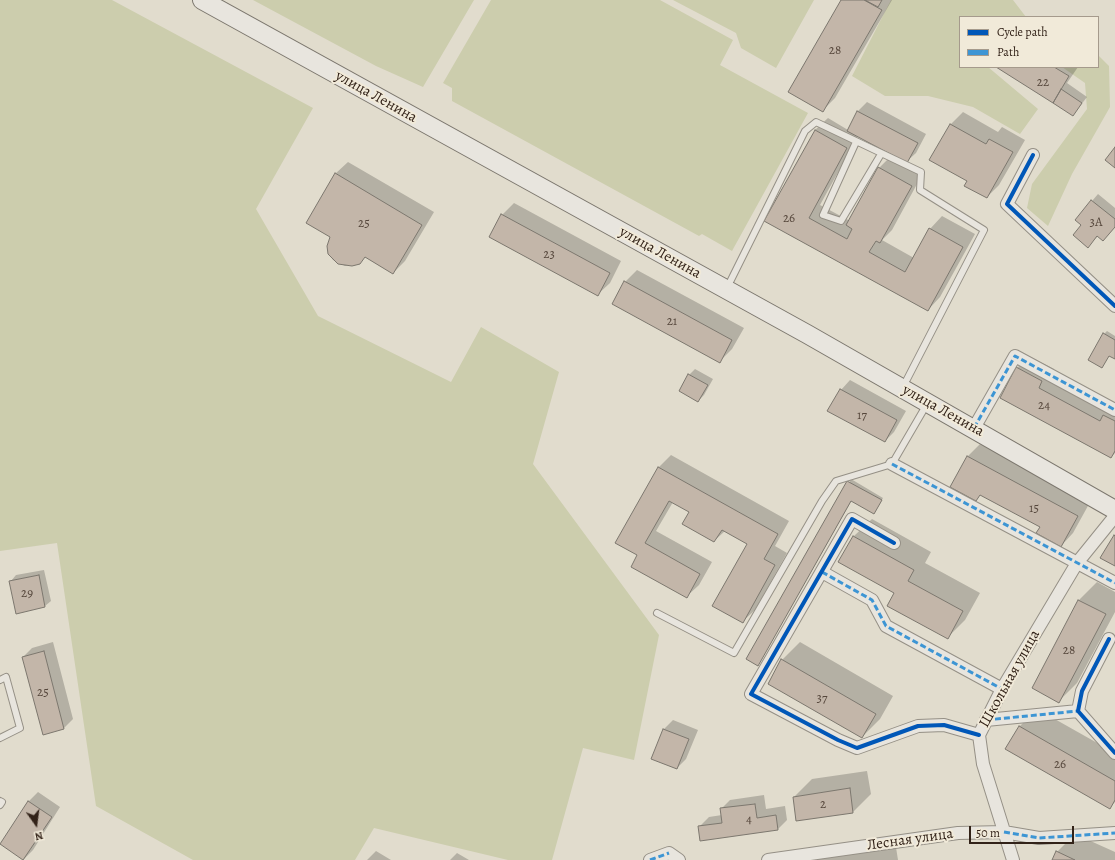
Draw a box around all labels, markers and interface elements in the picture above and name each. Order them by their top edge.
legend [959,16,1099,68]
text: Cycle path [997,24,1048,40]
house number: 28 [829,43,841,59]
text: Path [997,44,1019,60]
street label: улица Ленина [332,67,420,127]
house number: 22 [1037,75,1049,91]
house number: 26 [783,211,795,227]
house number: 3А [1090,215,1102,231]
house number: 25 [358,216,370,232]
street label: улица Ленина [616,223,704,283]
house number: 23 [543,247,555,263]
house number: 21 [667,314,677,330]
street label: улица Ленина [899,381,987,441]
house number: 24 [1038,398,1050,414]
house number: 17 [857,408,867,424]
house number: 15 [1029,501,1039,517]
house number: 29 [21,586,33,602]
street label: Школьная улица [976,627,1044,731]
house number: 28 [1063,643,1075,659]
house number: 25 [37,685,49,701]
house number: 37 [817,691,827,707]
house number: 26 [1054,757,1066,773]
house number: 2 [820,797,826,813]
north arrow [16,804,56,844]
house number: 4 [746,812,752,828]
scale bar [971,818,1076,844]
street label: Лесная улица [866,825,954,855]
text: 50 m [976,825,1000,841]
text: N [33,828,45,844]

